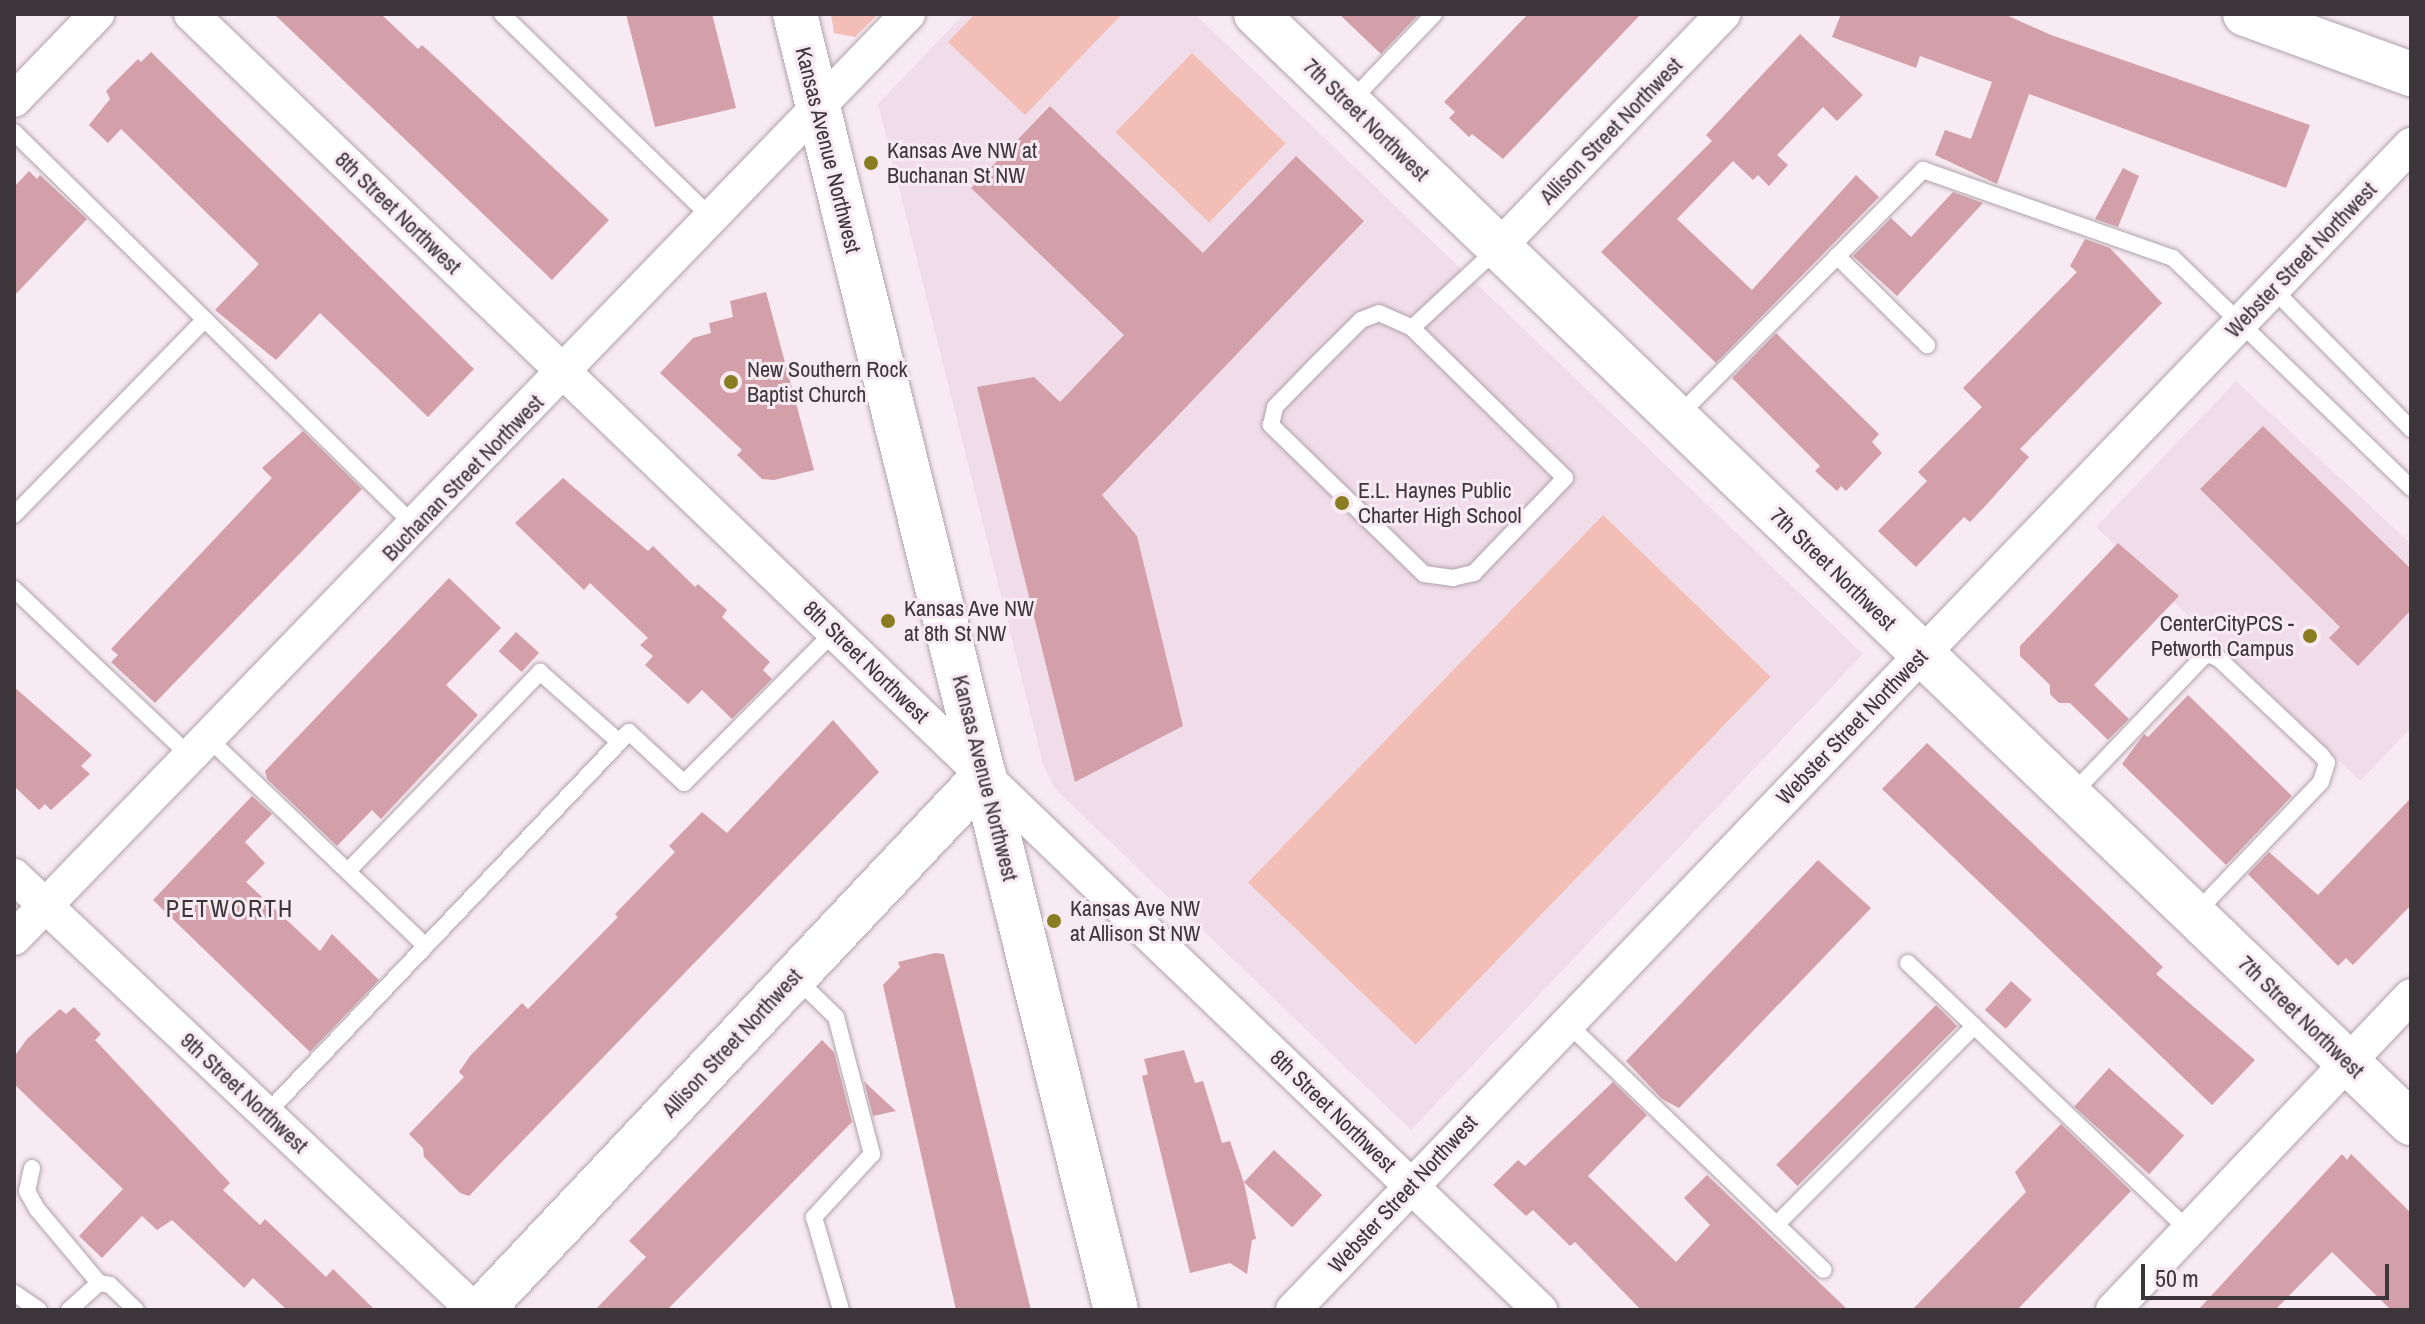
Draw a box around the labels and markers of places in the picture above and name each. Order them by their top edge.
place label: Kansas Ave NW at Buchanan St NW [887,137,1038,188]
marker: Kansas Ave NW at Buchanan St NW [862,154,880,172]
place label: New Southern Rock Baptist Church [747,356,907,408]
marker: New Southern Rock Baptist Church [722,373,740,391]
place label: E.L. Haynes Public Charter High School [1358,477,1521,528]
marker: E.L. Haynes Public Charter High School [1333,494,1351,512]
place label: Kansas Ave NW at 8th St NW [904,595,1035,646]
place label: CenterCityPCS - Petworth Campus [2151,610,2294,662]
marker: Kansas Ave NW at 8th St NW [879,612,897,630]
marker: CenterCityPCS - Petworth Campus [2301,627,2319,645]
place label: Kansas Ave NW at Allison St NW [1070,895,1201,946]
marker: Kansas Ave NW at Allison St NW [1045,912,1063,930]

